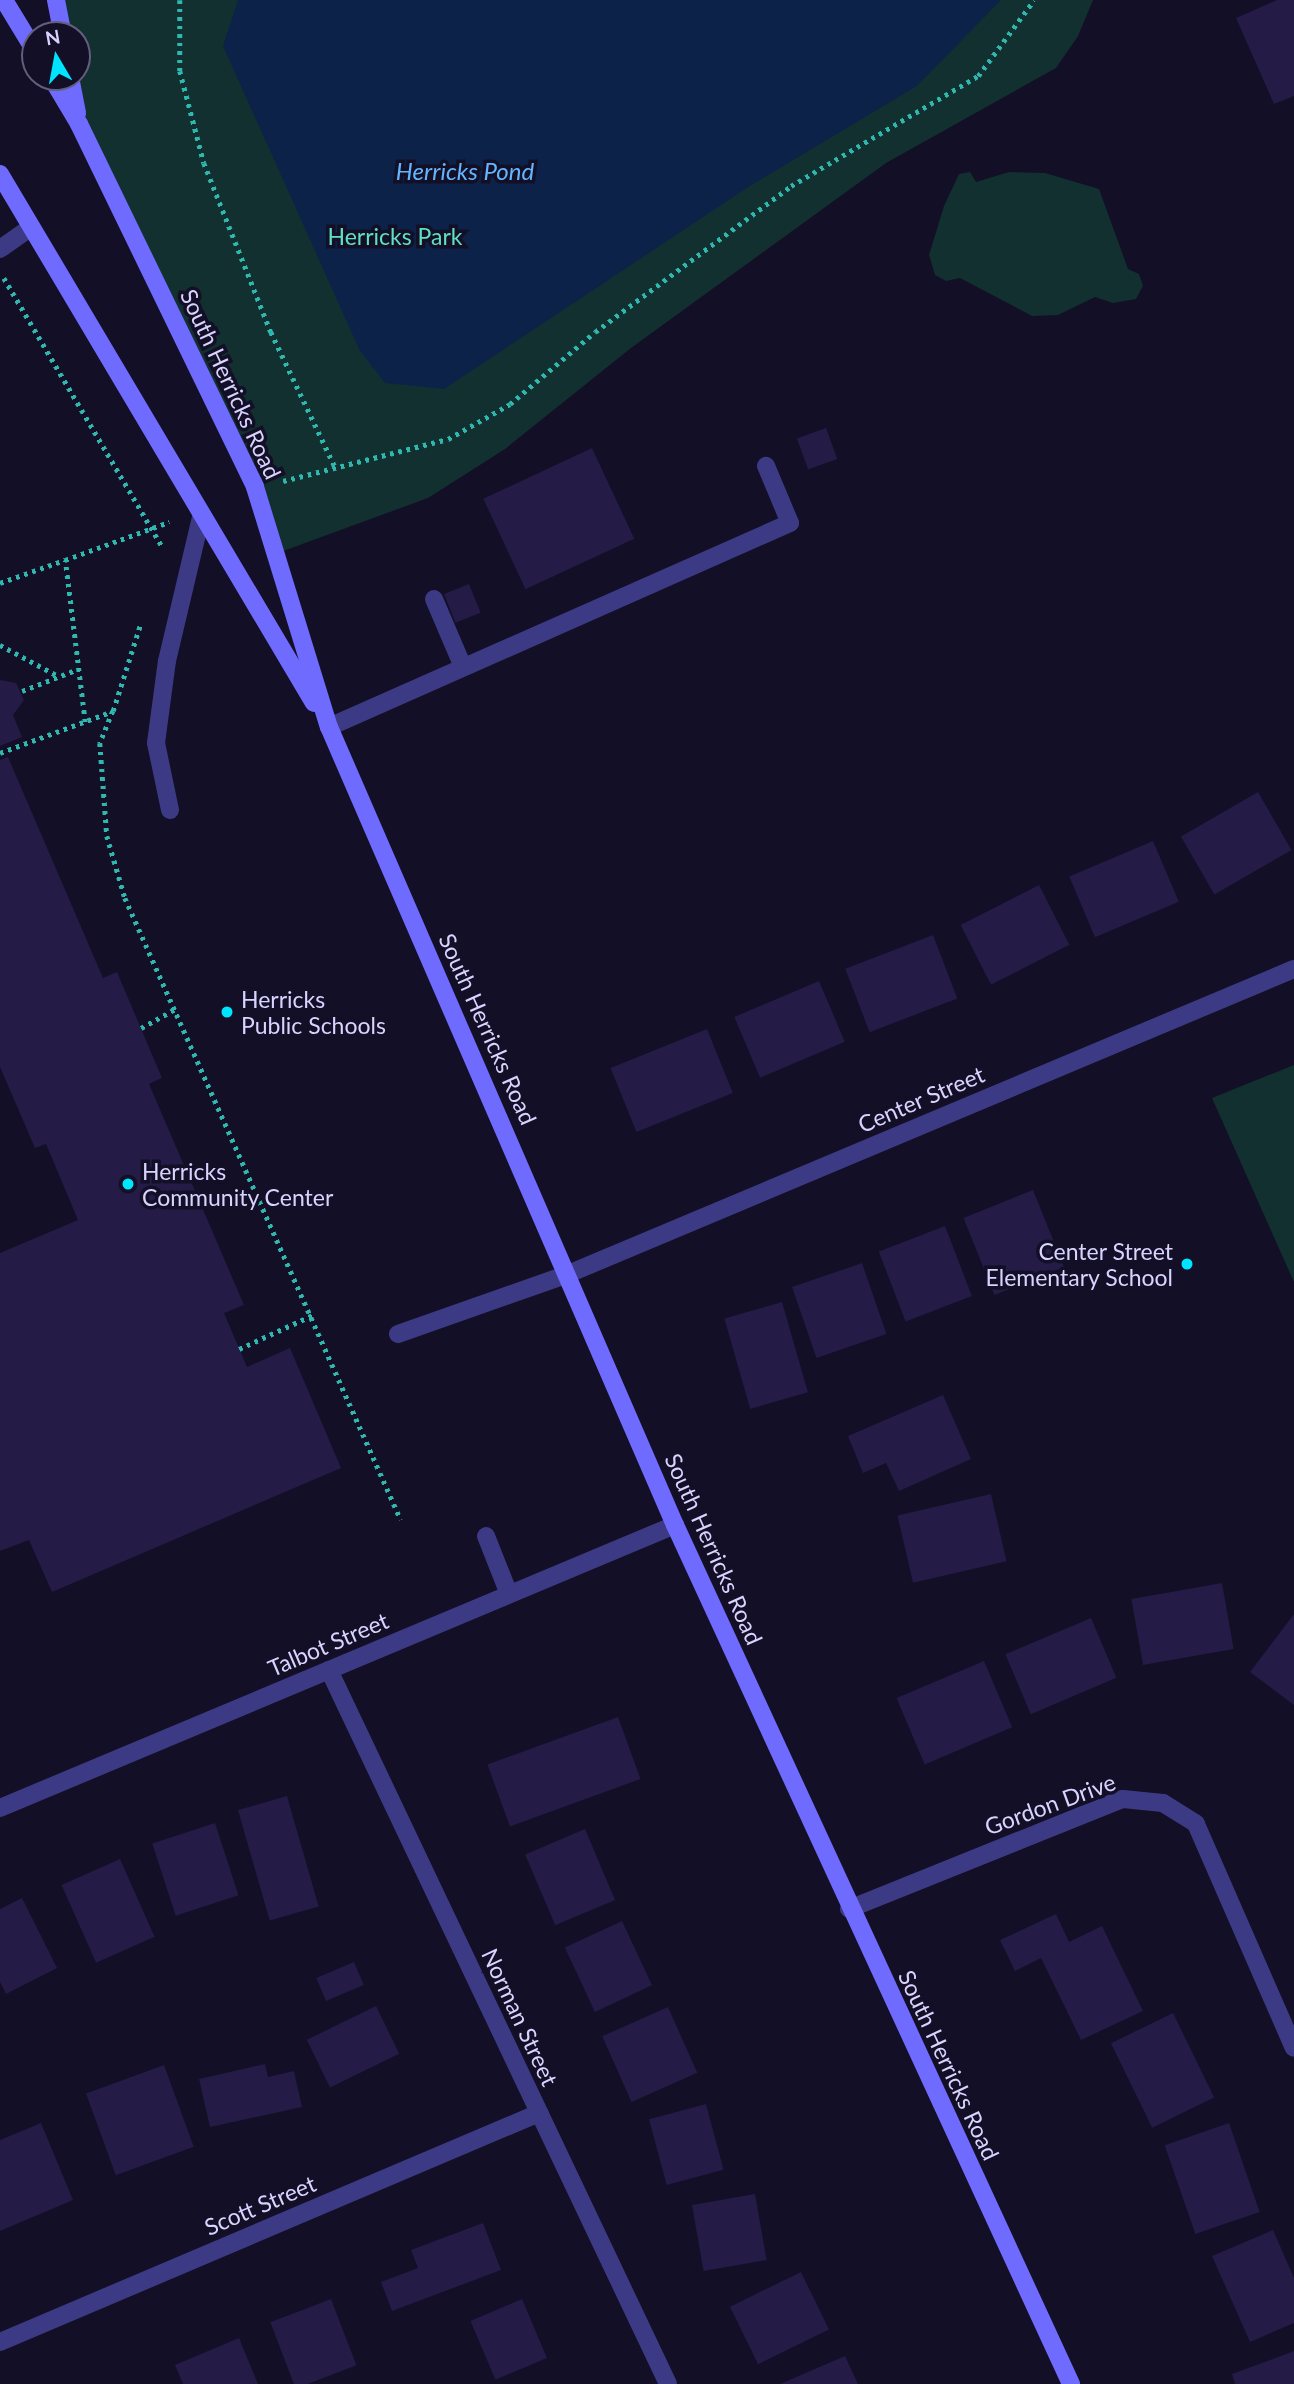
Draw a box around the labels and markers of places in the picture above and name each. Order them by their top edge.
place label: Herricks Public Schools [241,985,386,1039]
marker: Herricks Public Schools [219,1004,235,1020]
place label: Herricks Community Center [142,1157,334,1211]
marker: Herricks Community Center [120,1176,136,1192]
place label: Center Street Elementary School [985,1237,1173,1291]
marker: Center Street Elementary School [1179,1256,1195,1272]

